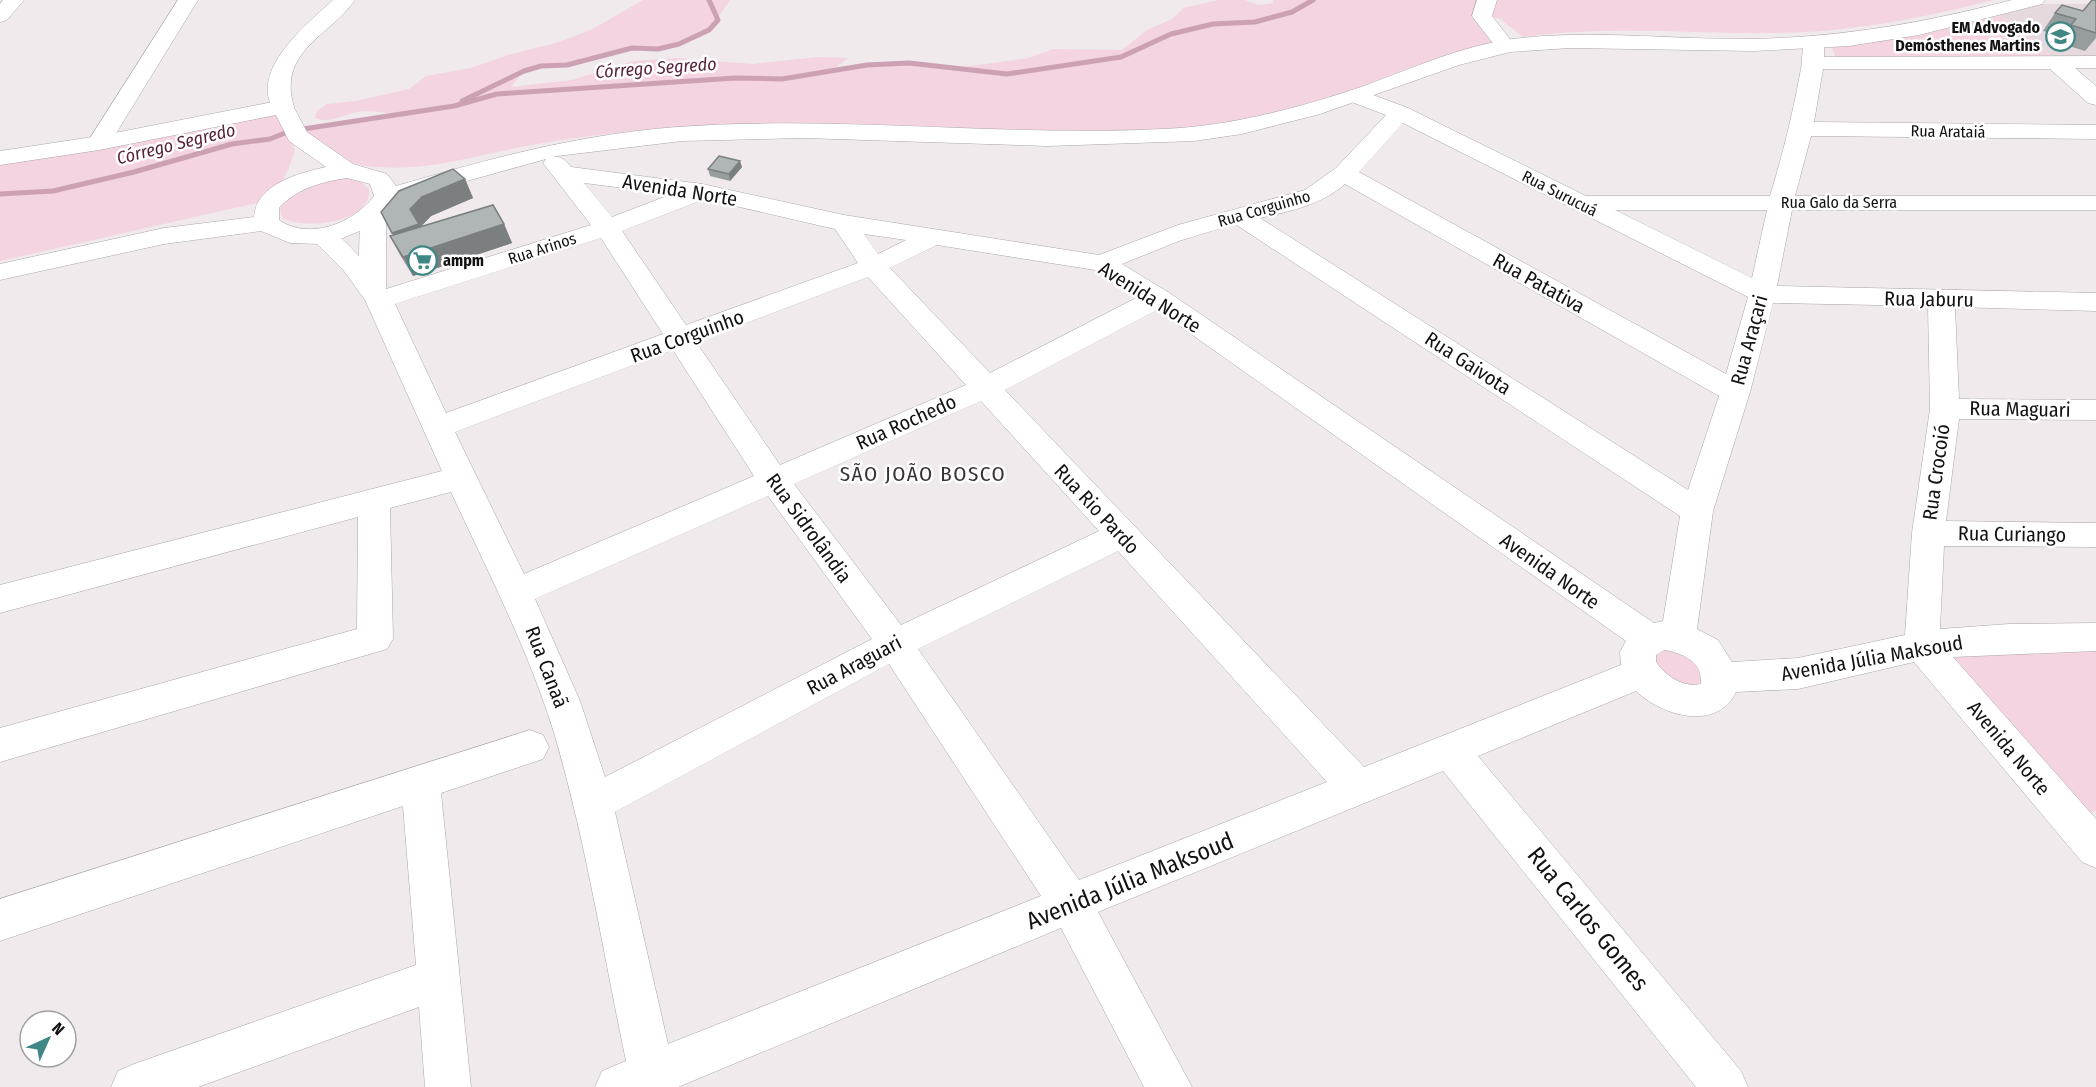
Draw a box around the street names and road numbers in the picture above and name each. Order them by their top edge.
street label: Rua Arataiá [1910,121,1986,142]
street label: Rua Surucuá [1519,166,1601,221]
street label: Avenida Norte [621,169,739,211]
street label: Rua Corguinho [1216,186,1313,231]
street label: Rua Galo da Serra [1781,193,1897,212]
street label: Rua Arinos [506,229,579,268]
street label: Rua Patativa [1489,248,1589,318]
street label: Avenida Norte [1095,256,1205,338]
street label: Rua Jaburu [1884,286,1974,312]
street label: Rua Araçari [1725,292,1773,388]
street label: Rua Corguinho [627,304,747,368]
street label: Rua Gaivota [1420,326,1516,400]
street label: Rua Rochedo [852,389,960,455]
street label: Rua Maguari [1969,396,2071,422]
street label: Rua Crocoió [1917,422,1955,522]
street label: Rua Rio Pardo [1049,459,1145,559]
street label: Rua Sidrolândia [761,469,857,587]
street label: Rua Curiango [1958,521,2066,547]
street label: Avenida Norte [1496,528,1604,614]
street label: Rua Canaã [520,623,574,711]
street label: Rua Araguari [803,630,905,700]
street label: Avenida Júlia Maksoud [1779,630,1965,686]
street label: Avenida Norte [1963,696,2055,800]
street label: Avenida Júlia Maksoud [1022,827,1238,935]
street label: Rua Carlos Gomes [1521,841,1655,997]

